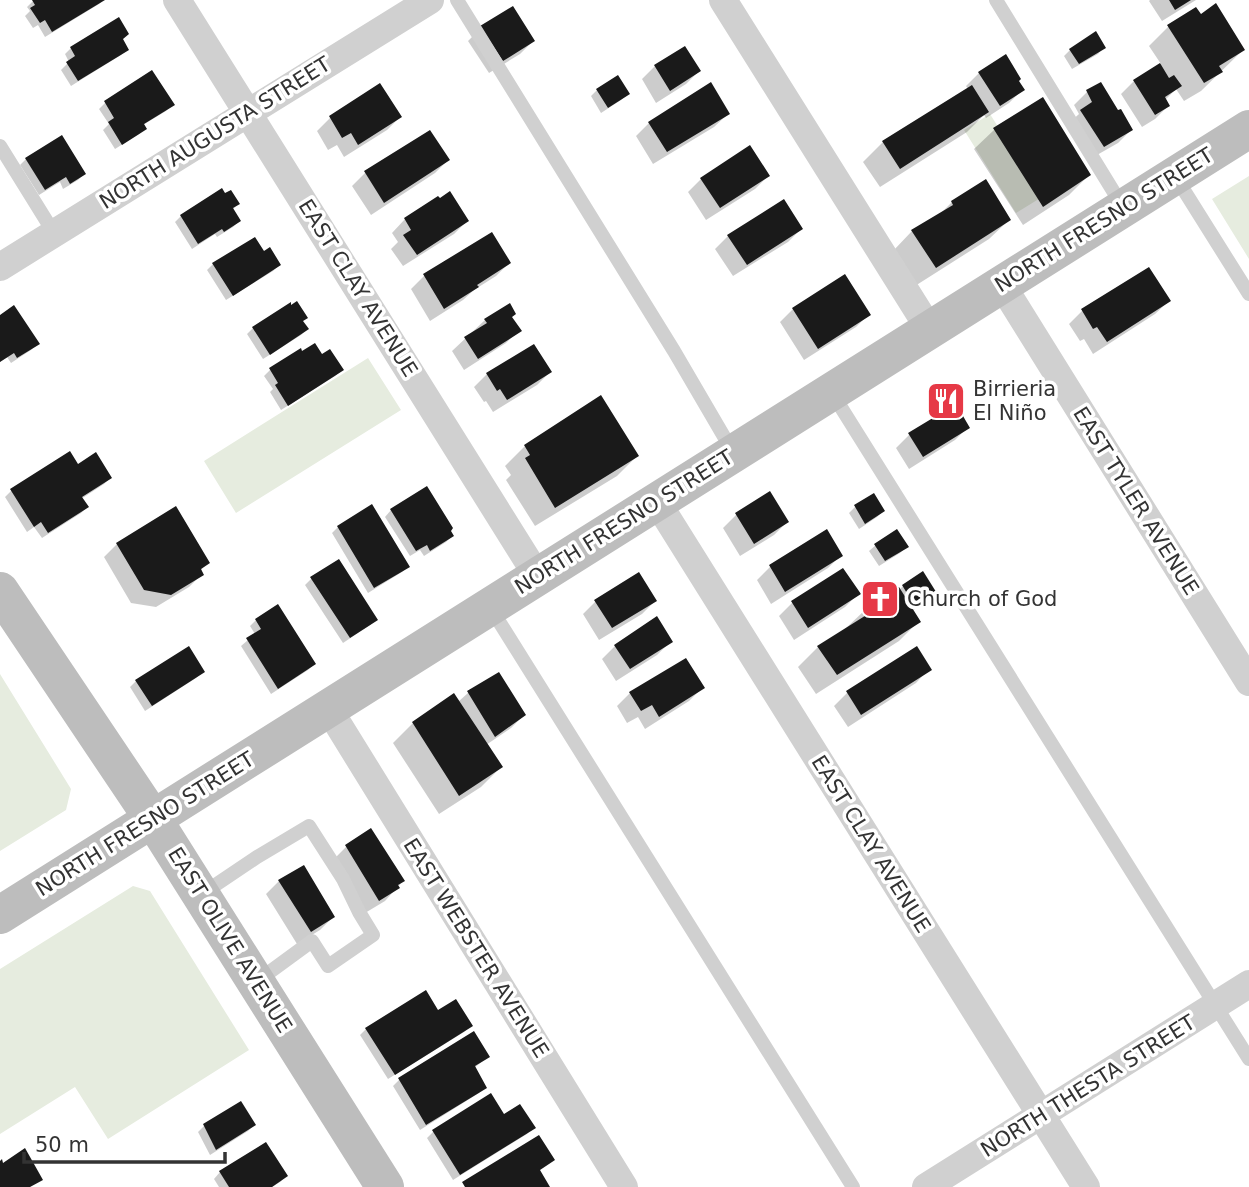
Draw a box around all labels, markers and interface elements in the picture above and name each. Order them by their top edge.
street label: NORTH AUGUSTA STREET [95,52,335,214]
street label: NORTH FRESNO STREET [990,143,1218,297]
street label: EAST CLAY AVENUE [294,195,422,381]
place label: Birrieria El Niño [973,377,1056,425]
restaurant icon: Birrieria El Niño [925,380,967,422]
street label: EAST TYLER AVENUE [1068,402,1204,600]
street label: NORTH FRESNO STREET [510,445,738,599]
church icon: Church of God [859,578,901,620]
place label: Church of God [907,587,1057,611]
street label: NORTH FRESNO STREET [31,747,259,901]
street label: EAST CLAY AVENUE [807,751,935,937]
street label: EAST WEBSTER AVENUE [398,834,554,1062]
street label: EAST OLIVE AVENUE [163,843,297,1037]
street label: NORTH THESTA STREET [976,1010,1200,1162]
scale bar [24,1120,226,1164]
text: 50 m [35,1133,89,1157]

